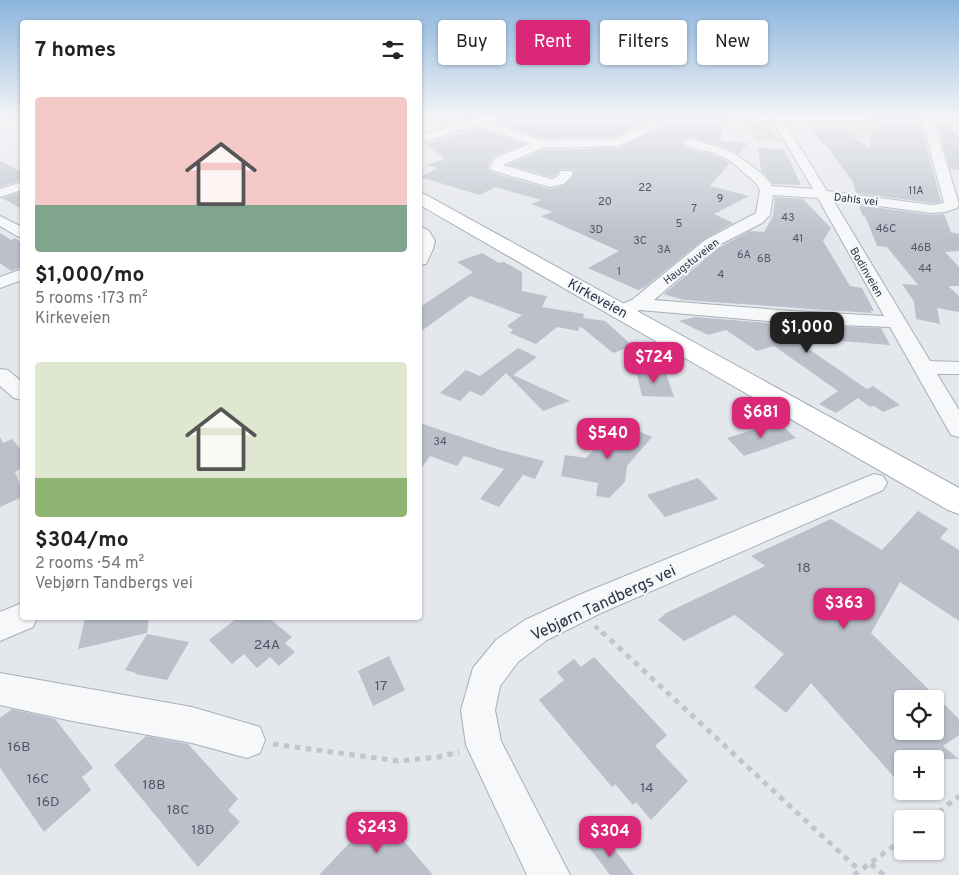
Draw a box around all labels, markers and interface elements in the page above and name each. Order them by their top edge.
chip: Buy [438,20,506,65]
chip: Rent [516,20,590,65]
chip: Filters [600,20,687,65]
chip: New [697,20,768,65]
icon: filters [379,36,407,64]
text: 7 homes [35,37,116,64]
icon: home [176,129,266,219]
house number: 22 [638,181,652,195]
house number: 11A [908,184,924,198]
street label: Dahls vei [833,190,879,210]
house number: 9 [717,192,723,206]
house number: 20 [598,195,612,209]
house number: 7 [691,202,697,216]
house number: 43 [781,211,795,225]
house number: 5 [676,217,683,231]
house number: 46C [876,222,896,236]
house number: 3D [589,223,603,237]
house number: 41 [793,232,803,246]
house number: 3C [633,234,647,248]
street label: Haugstuveien [661,236,722,288]
house number: 46B [911,241,931,255]
house number: 3A [657,243,671,257]
street label: Bodinveien [846,245,886,300]
house number: 6A [737,248,751,262]
house number: 6B [757,252,771,266]
text: $1,000/mo [35,262,145,289]
house number: 44 [918,262,932,276]
house number: 1 [617,265,621,279]
house number: 4 [718,268,725,282]
street label: Kirkeveien [564,276,630,323]
text: 5 rooms · 173 m² [35,289,148,309]
text: Kirkeveien [35,309,111,329]
pin: $1,000 [766,312,848,354]
text: $1,000 [781,318,833,338]
pin: $724 [624,342,684,384]
text: $724 [635,348,673,368]
icon: home [176,394,266,484]
pin: $681 [731,396,791,439]
text: $681 [743,403,779,423]
pin: $540 [578,418,638,460]
text: $540 [588,424,628,444]
house number: 34 [433,435,447,449]
text: $304/mo [35,527,129,554]
text: 2 rooms · 54 m² [35,554,144,574]
house number: 18 [797,560,811,577]
street label: Vebjørn Tandbergs vei [528,561,680,646]
text: Vebjørn Tandbergs vei [35,574,193,594]
pin: $363 [814,588,874,630]
text: $363 [825,594,863,614]
house number: 24A [254,637,280,654]
house number: 17 [375,678,387,695]
map controls [894,690,944,860]
button: locate [894,690,944,740]
house number: 16B [8,739,30,756]
button: + [894,750,944,800]
house number: 16C [27,771,49,788]
house number: 18B [143,777,165,794]
house number: 14 [640,780,654,797]
house number: 16D [36,794,60,811]
house number: 18C [167,802,189,819]
button: − [894,810,944,860]
pin: $243 [347,812,407,854]
pin: $304 [580,816,640,858]
text: $243 [357,818,397,838]
house number: 18D [191,822,215,839]
text: $304 [590,822,630,842]

